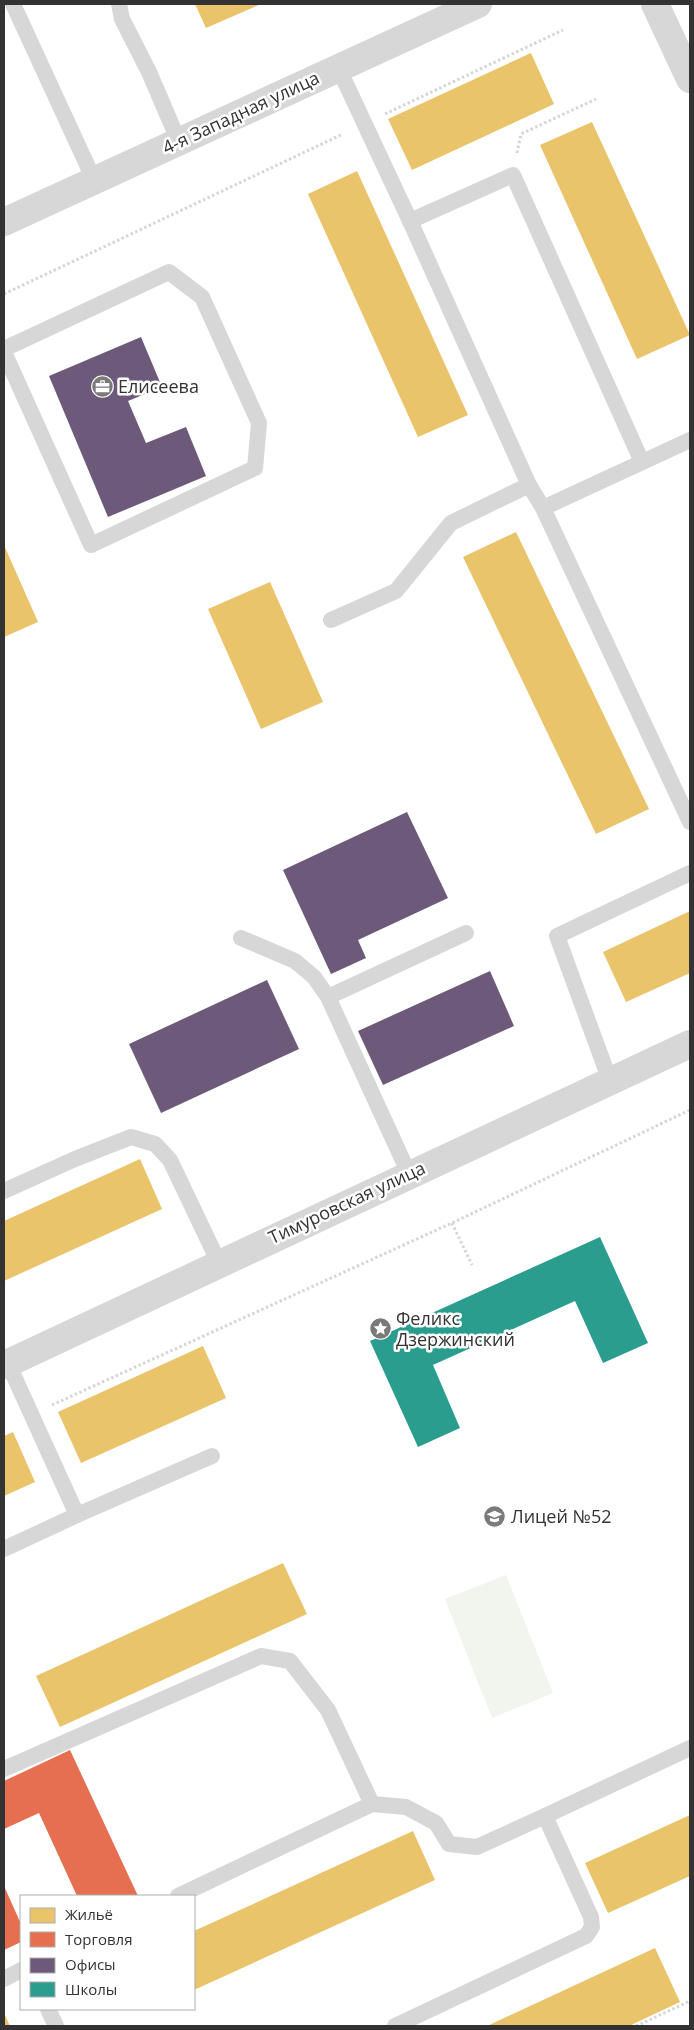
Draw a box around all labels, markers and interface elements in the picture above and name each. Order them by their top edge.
street label: 4-я Западная улица [158,65,323,159]
place label: Елисеева [118,374,199,398]
office icon: Елисеева [90,375,114,399]
street label: Тимуровская улица [264,1155,429,1249]
place label: Феликс Дзержинский [396,1306,515,1351]
place icon: Феликс Дзержинский [368,1317,392,1341]
place label: Лицей №52 [511,1504,612,1528]
school or university icon: Лицей №52 [483,1505,507,1529]
legend [20,1895,195,2010]
text: Жильё [65,1904,113,1924]
text: Торговля [65,1929,132,1949]
text: Офисы [65,1954,116,1974]
text: Школы [65,1979,117,1999]

